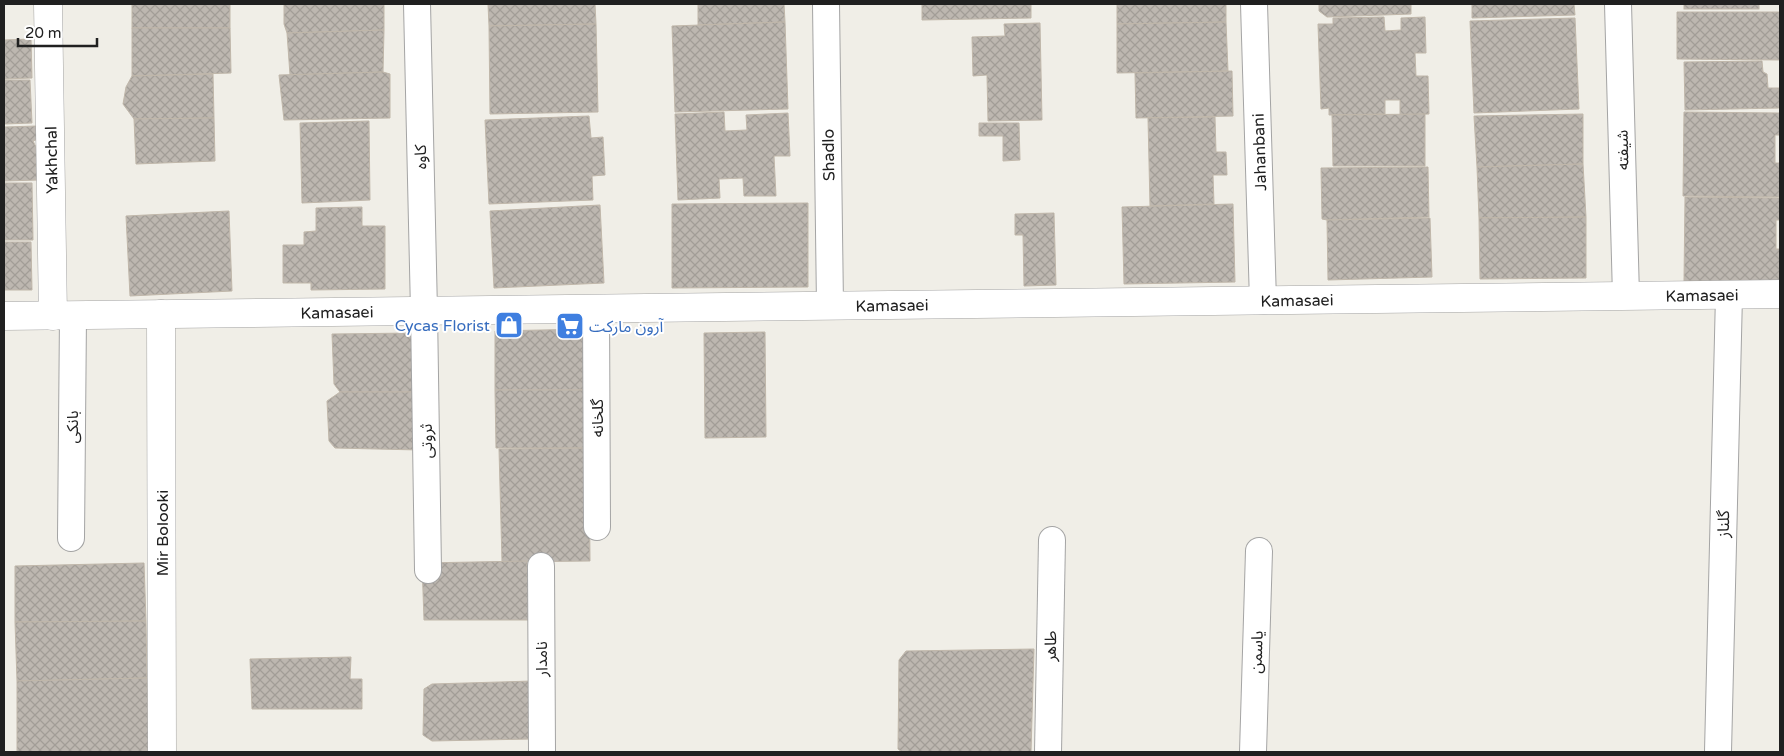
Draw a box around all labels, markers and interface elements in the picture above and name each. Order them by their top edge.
scale bar [18,15,96,47]
text: 20 m [25,24,62,42]
street label: Jahanbani [1249,113,1271,191]
street label: Yakhchal [41,126,63,194]
street label: Shadlo [819,129,839,181]
street label: شیفته [1613,130,1633,170]
street label: کاوه [411,144,431,170]
street label: Kamasaei [1665,285,1739,307]
street label: Kamasaei [1260,290,1334,312]
street label: Kamasaei [855,295,929,317]
street label: Kamasaei [300,302,374,324]
shop icon: Cycas Florist [494,310,524,340]
supermarket icon: آرون مارکت [555,311,585,341]
place label: Cycas Florist [395,316,490,336]
place label: آرون مارکت [589,317,665,337]
street label: گلخانه [588,398,608,437]
street label: بانکی [63,410,83,444]
street label: ثروتی [417,423,437,459]
street label: Mir Bolooki [153,490,173,576]
street label: گلناز [1714,510,1734,539]
street label: طاهر [1041,630,1061,663]
street label: یاسمن [1246,630,1268,674]
street label: نامدار [532,641,552,678]

